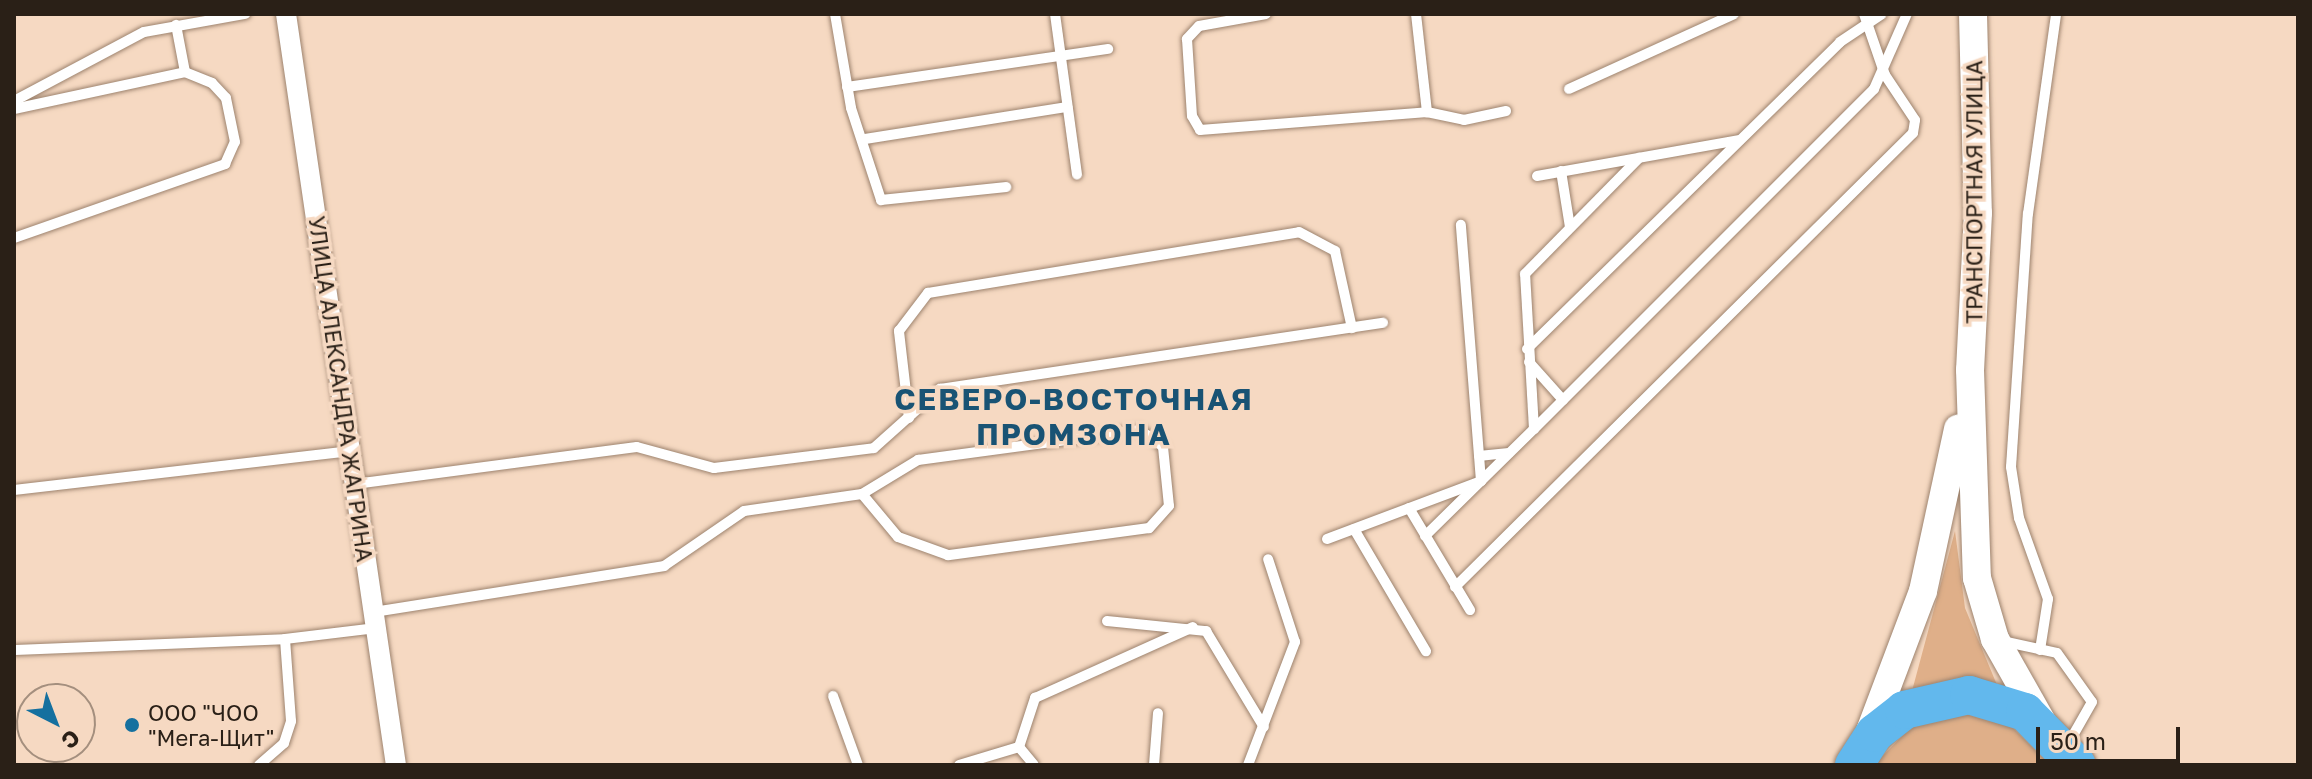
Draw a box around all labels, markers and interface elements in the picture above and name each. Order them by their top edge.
street label: ТРАНСПОРТНАЯ УЛИЦА [1961,60,1987,324]
street label: УЛИЦА АЛЕКСАНДРА ЖАГРИНА [304,214,378,564]
district label: СЕВЕРО-ВОСТОЧНАЯ ПРОМЗОНА [894,381,1254,452]
north arrow [16,683,96,763]
place label: ООО "ЧОО "Мега-Щит" [148,699,274,750]
scale bar [2040,711,2184,761]
marker: ООО "ЧОО "Мега-Щит" [123,716,141,734]
text: С [56,724,86,755]
text: 50 m [2050,726,2106,755]

